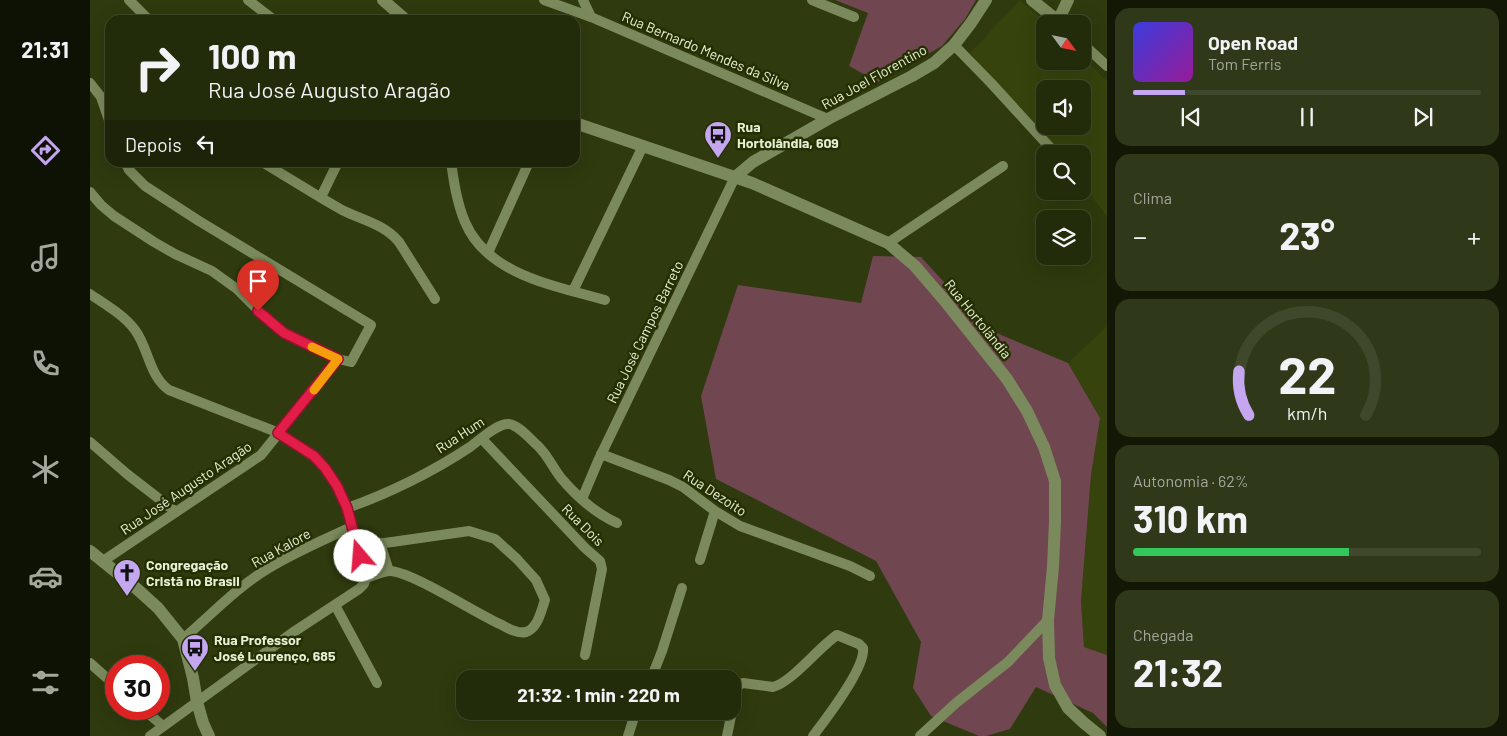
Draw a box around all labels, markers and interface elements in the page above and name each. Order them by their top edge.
street label: Rua Bernardo Mendes da Silva [620,7,793,94]
north arrow [1036,15,1091,70]
map controls [1036,15,1091,265]
text: Open Road [1208,31,1298,54]
text: 100 m [208,34,297,76]
icon: right [125,35,190,100]
text: 21:31 [21,36,69,62]
street label: Rua Joel Florentino [818,41,929,113]
text: Tom Ferris [1208,54,1282,73]
text: Rua José Augusto Aragão [208,76,451,102]
button: sound [1036,80,1091,135]
icon: previous [1177,103,1205,131]
icon: pause [1293,103,1321,131]
icon: next [1409,103,1437,131]
place label: Rua Hortolândia, 609 [737,118,839,151]
bus stop icon: Rua Hortolândia, 609 [703,120,733,159]
icon: left [192,130,220,158]
icon: directions [28,133,63,168]
text: Depois [125,133,182,156]
button: search [1036,145,1091,200]
text: Clima [1133,188,1172,207]
button: layers [1036,210,1091,265]
text: 23° [1279,212,1335,258]
text: − [1133,219,1147,253]
text: + [1467,219,1481,253]
icon: music [28,240,63,275]
street label: Rua José Campos Barreto [603,258,686,406]
pin [237,260,279,311]
icon: arrive [244,267,272,295]
street label: Rua Hortolãndia [941,276,1015,362]
text: 22 [1278,342,1336,404]
icon: phone [28,346,63,381]
text: km/h [1287,402,1327,424]
street label: Rua Hum [432,413,487,456]
street label: Rua José Augusto Aragão [117,437,255,538]
icon: climate [28,452,63,487]
street label: Rua Dezoito [680,466,750,519]
text: Autonomia · 62% [1133,471,1248,490]
text: 310 km [1133,495,1248,541]
street label: Rua Dois [559,500,608,549]
street label: Rua Kalore [248,524,313,571]
position arrow [333,529,385,581]
place label: Congregação Cristã no Brasil [146,556,240,589]
church icon: Congregação Cristã no Brasil [112,558,142,597]
icon: car [28,559,63,594]
text: Chegada [1133,625,1193,644]
place label: Rua Professor José Lourenço, 685 [214,631,336,664]
bus stop icon: Rua Professor José Lourenço, 685 [180,633,210,672]
text: 21:32 [1133,649,1223,695]
speed limit sign: 30 [105,655,170,720]
icon: filters [28,665,63,700]
text: 21:32 · 1 min · 220 m [517,683,680,706]

